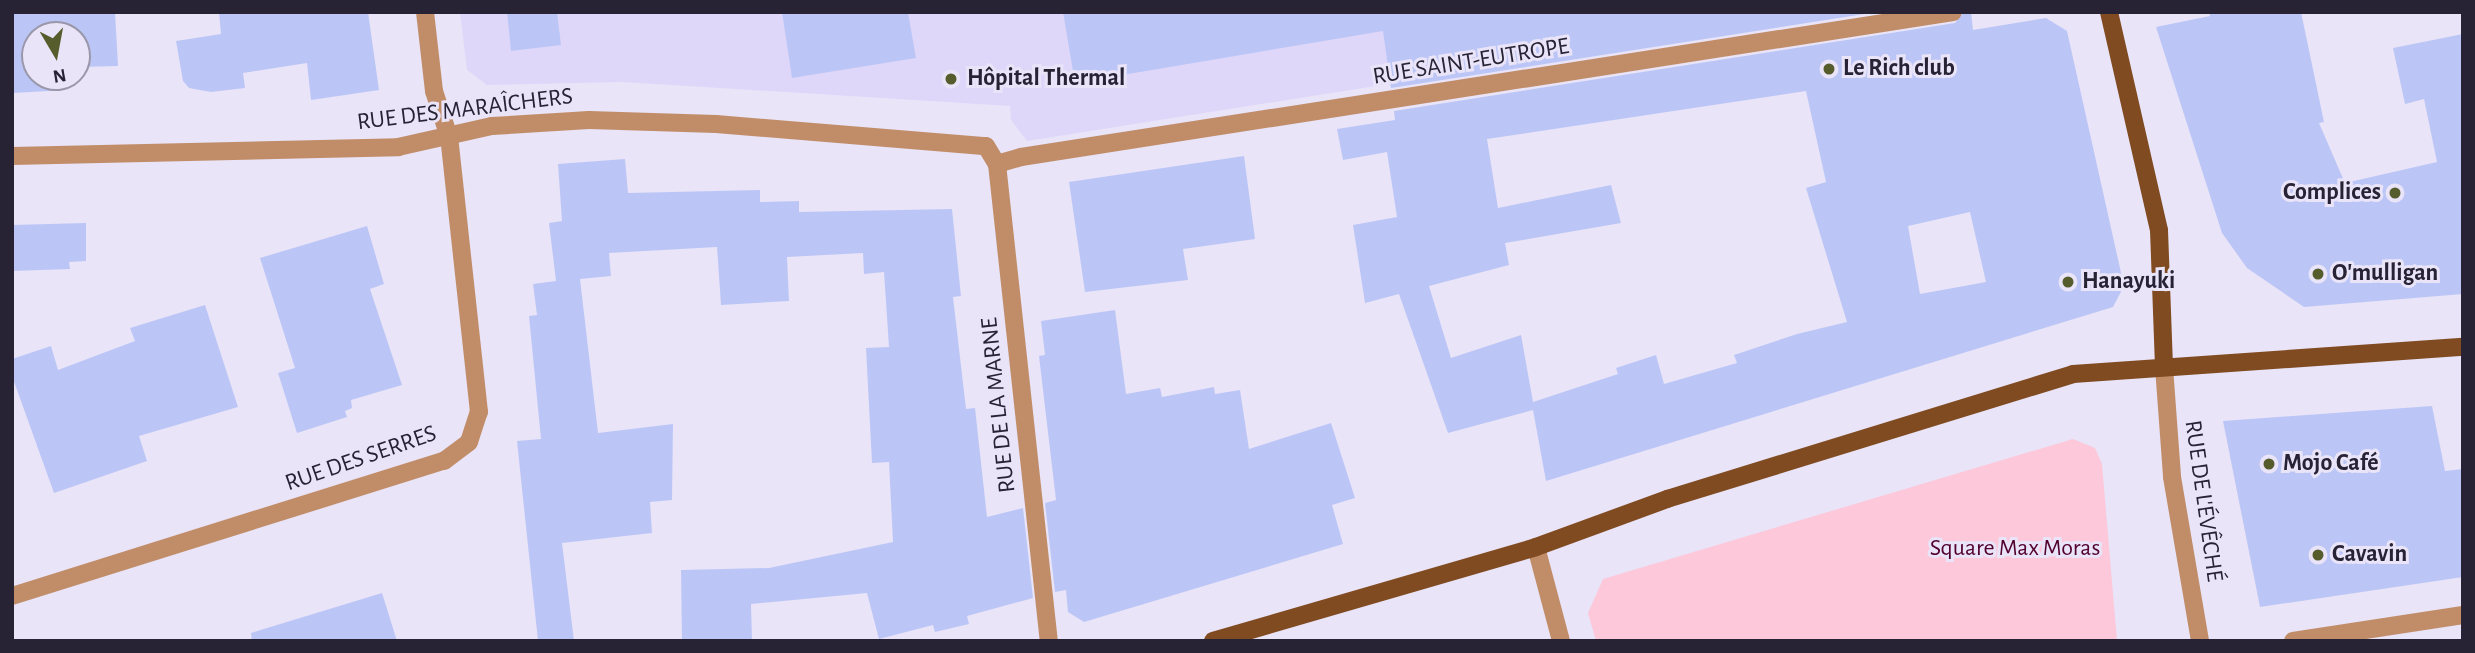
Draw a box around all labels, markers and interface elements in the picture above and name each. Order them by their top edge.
north arrow [21,21,91,91]
street label: RUE SAINT-EUTROPE [1371,32,1571,92]
place label: Le Rich club [1843,55,1955,83]
marker: Le Rich club [1821,61,1837,77]
text: N [51,65,68,86]
place label: Hôpital Thermal [967,65,1125,93]
marker: Hôpital Thermal [941,69,961,89]
street label: RUE DES MARAÎCHERS [356,82,574,138]
place label: Complices [2283,179,2381,207]
marker: Complices [2387,185,2403,201]
place label: O'mulligan [2332,260,2438,288]
marker: O'mulligan [2310,266,2326,282]
place label: Hanayuki [2082,268,2175,296]
marker: Hanayuki [2060,274,2076,290]
street label: RUE DE LA MARNE [975,316,1023,494]
street label: RUE DE L'ÉVÊCHÉ [2177,418,2229,584]
street label: RUE DES SERRES [282,420,440,498]
place label: Mojo Café [2283,450,2379,478]
marker: Mojo Café [2261,456,2277,472]
park label: Square Max Moras [1930,535,2100,563]
place label: Cavavin [2332,541,2407,569]
marker: Cavavin [2310,547,2326,563]

